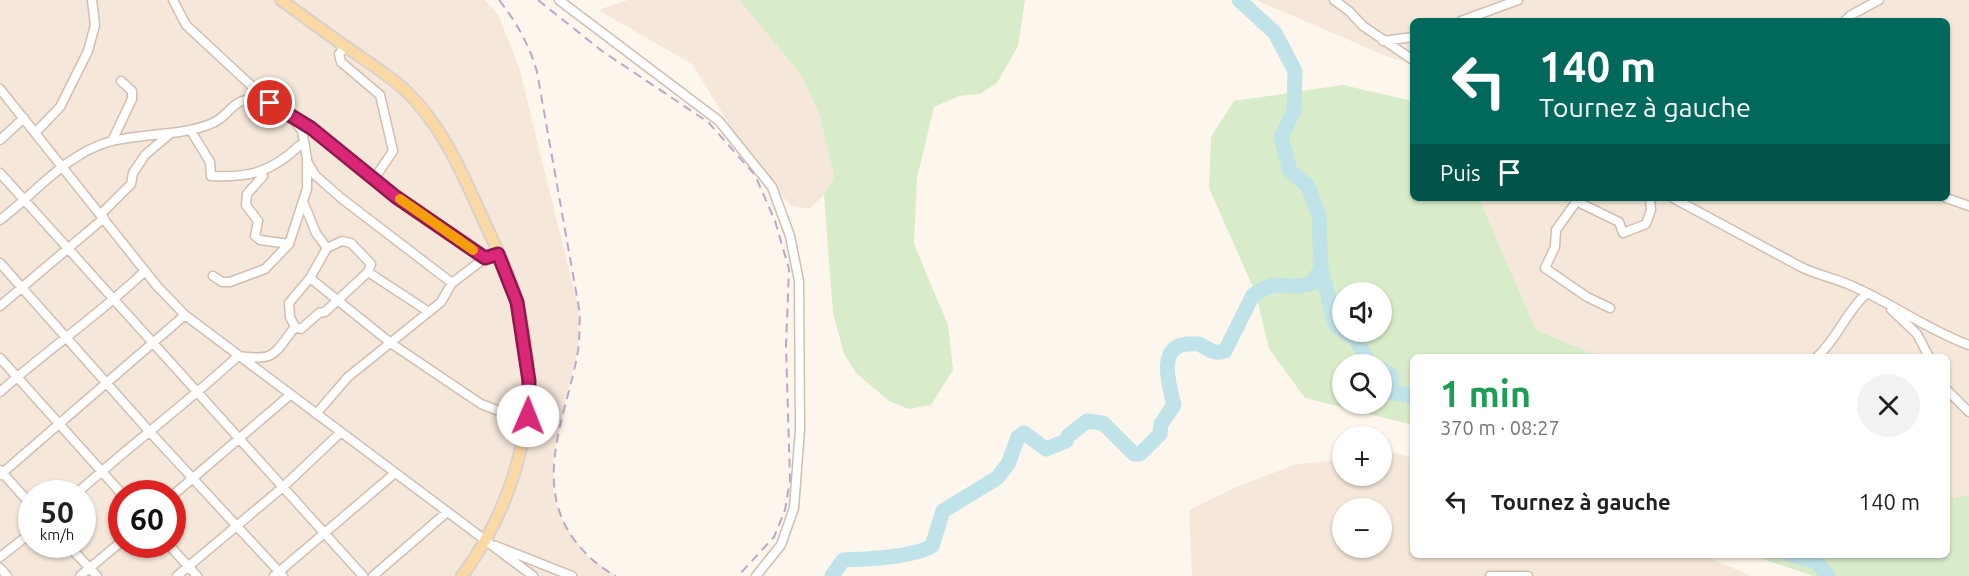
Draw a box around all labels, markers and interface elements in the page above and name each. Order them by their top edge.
icon: left [1440,42,1518,120]
text: 140 m [1539,43,1656,90]
pin [244,77,295,128]
icon: arrive [253,86,286,119]
text: Tournez à gauche [1539,92,1751,122]
icon: arrive [1493,156,1526,189]
text: Puis [1440,160,1481,185]
map controls [1332,282,1392,558]
button: sound [1332,282,1392,342]
button: search [1332,354,1392,414]
text: 1 min [1440,373,1531,414]
button: close [1857,374,1920,437]
position arrow [496,384,560,448]
text: 370 m · 08:27 [1440,416,1560,439]
button: + [1332,426,1392,486]
speed limit sign: 60 [108,480,186,558]
icon: left [1440,485,1473,518]
text: Tournez à gauche [1491,489,1671,514]
text: 140 m [1859,489,1920,514]
text: 50 [40,495,74,529]
button: − [1332,498,1392,558]
text: km/h [40,526,74,543]

